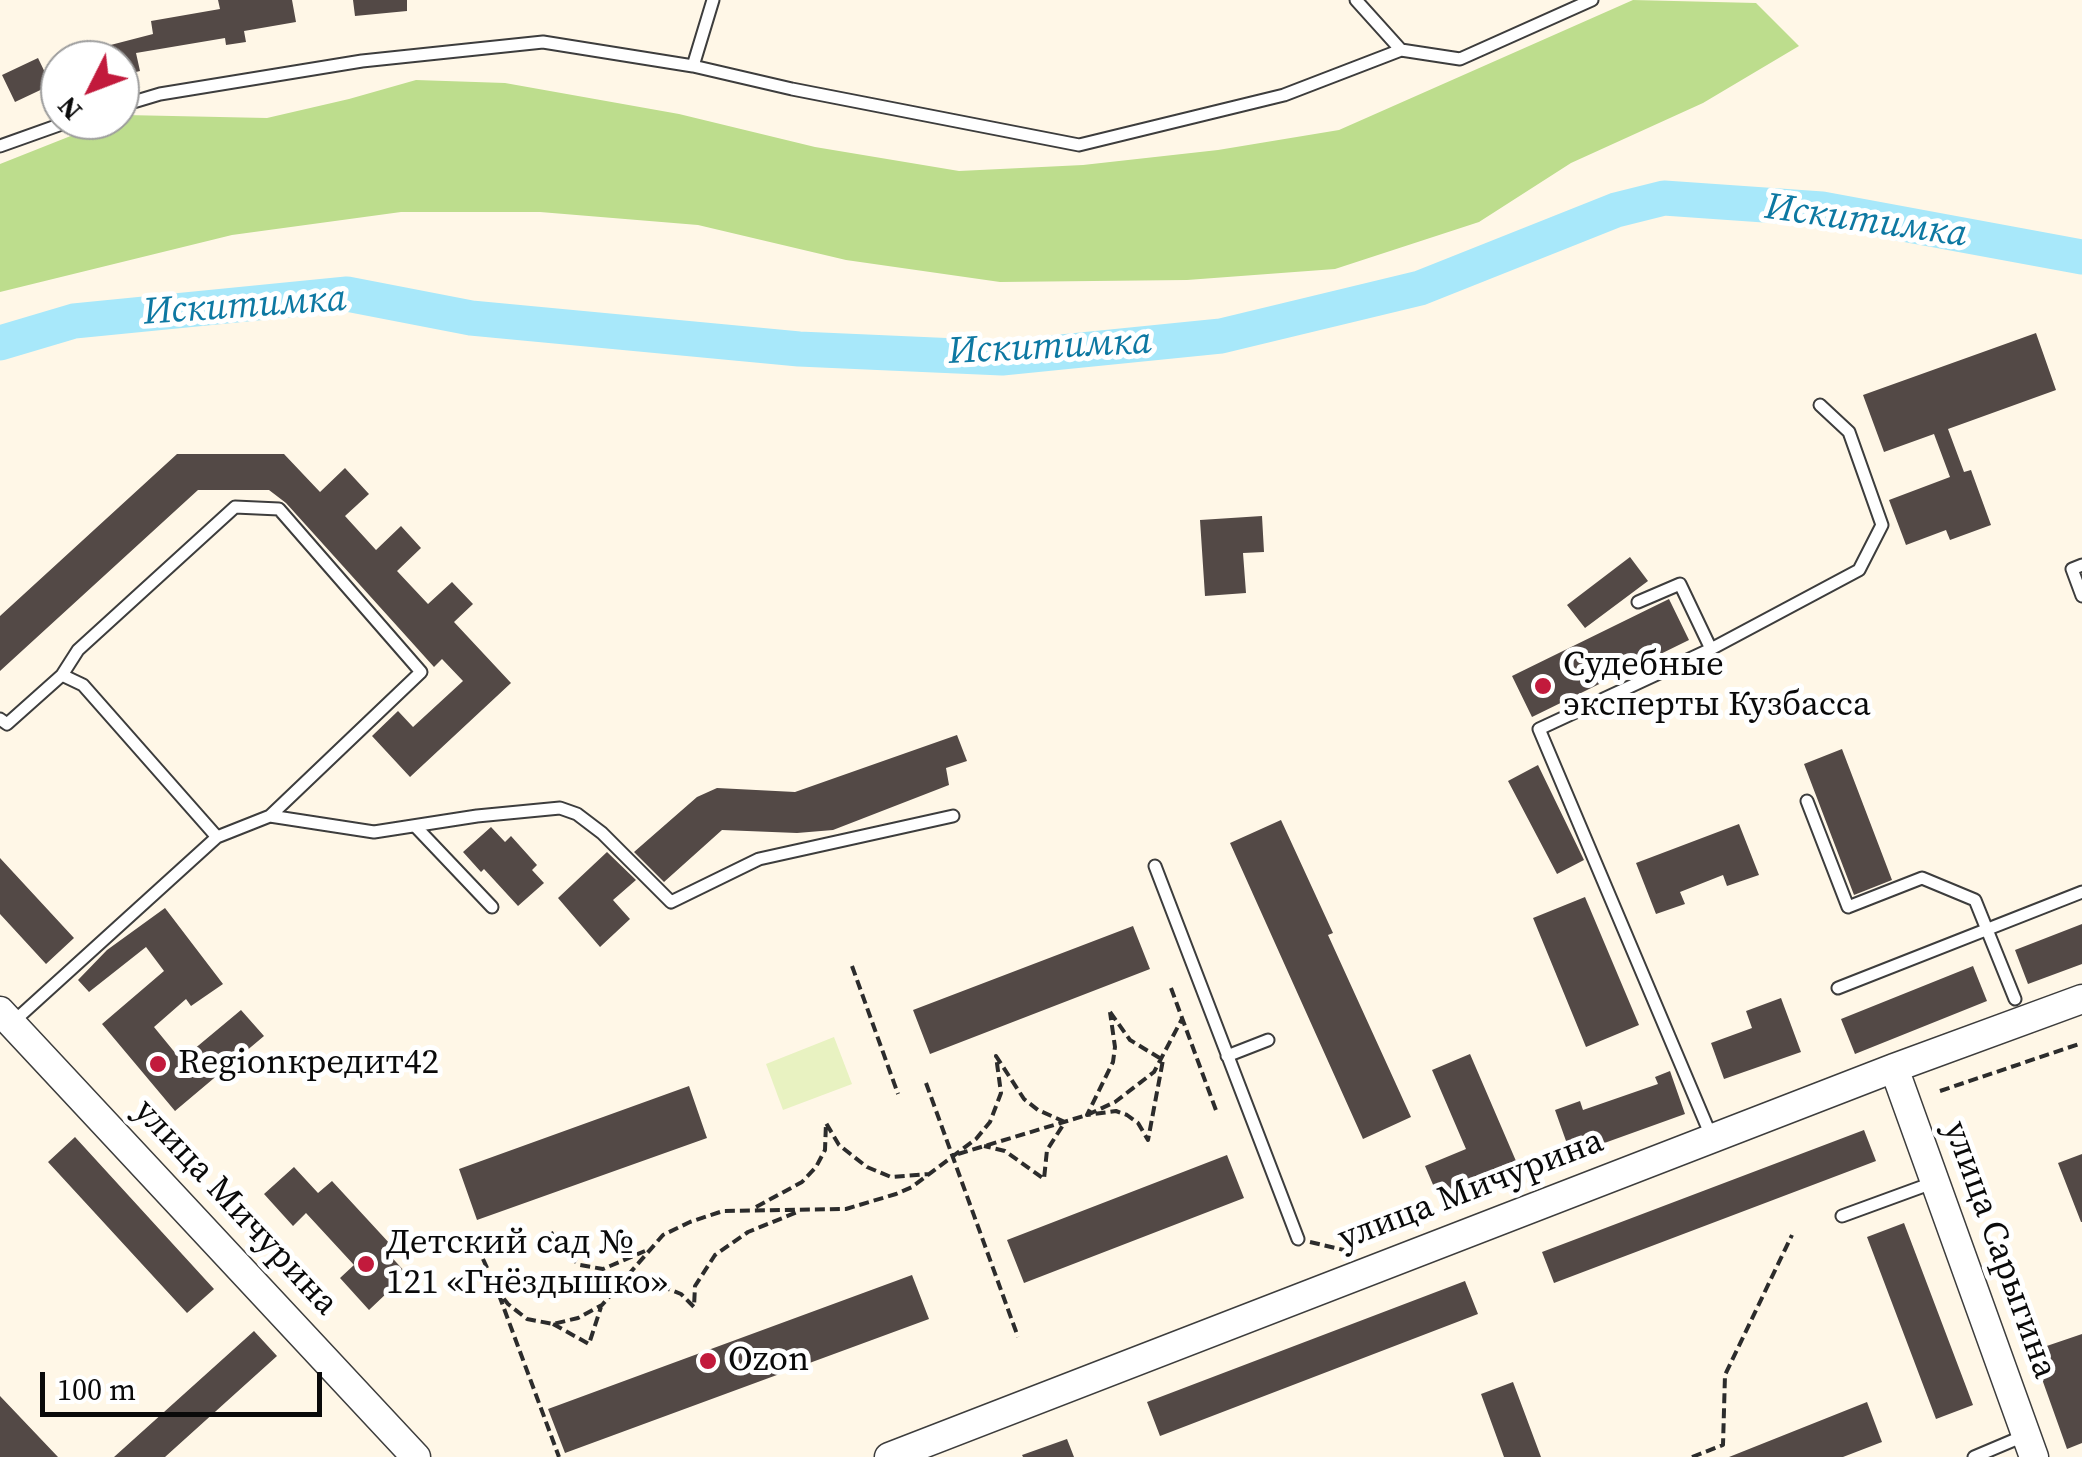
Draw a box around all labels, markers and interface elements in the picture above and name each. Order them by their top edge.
north arrow [40,40,140,140]
text: N [48,88,90,129]
water label: Искитимка [1762,185,1970,259]
water label: Искитимка [142,277,348,337]
water label: Искитимка [947,320,1153,376]
place label: Судебные эксперты Кузбасса [1563,645,1871,727]
marker: Судебные эксперты Кузбасса [1532,675,1554,697]
place label: Regionкредит42 [178,1043,439,1085]
marker: Regionкредит42 [147,1053,169,1075]
street label: улица Мичурина [124,1091,346,1325]
street label: улица Сарыгина [1933,1116,2065,1384]
street label: улица Мичурина [1333,1121,1609,1261]
place label: Детский сад № 121 «Гнёздышко» [386,1223,668,1305]
marker: Детский сад № 121 «Гнёздышко» [355,1253,377,1275]
place label: Ozon [728,1340,809,1382]
marker: Ozon [697,1350,719,1372]
scale bar [45,1352,328,1414]
text: 100 m [57,1369,136,1410]

